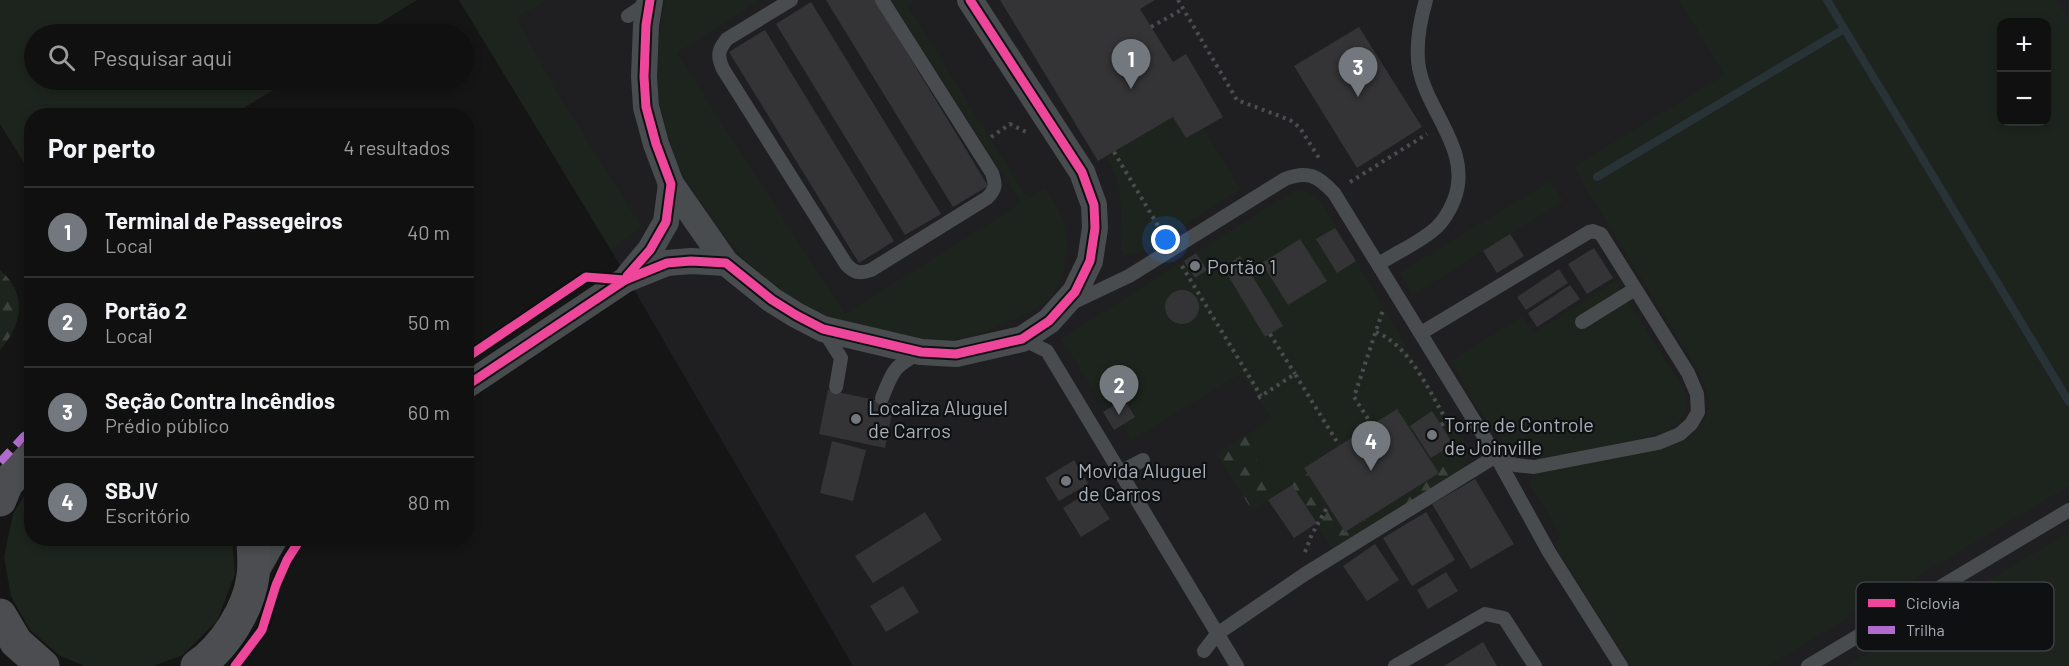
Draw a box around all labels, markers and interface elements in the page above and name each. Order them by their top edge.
map controls [1997,18,2051,126]
button: + [1997,18,2051,72]
search box [24,24,474,90]
pin: 1 [1112,40,1150,89]
icon: search [45,41,78,74]
text: Pesquisar aqui [93,44,232,70]
pin: 3 [1338,48,1378,97]
button: − [1997,72,2051,126]
text: Por perto [48,132,156,163]
text: 4 resultados [343,135,450,159]
text: Terminal de Passegeiros [105,207,343,233]
text: 1 [64,220,71,244]
text: 40 m [407,220,450,244]
your location [1151,225,1180,254]
text: Local [105,233,152,257]
place label: Portão 1 [1207,254,1276,278]
marker: Portão 1 [1188,259,1202,273]
text: Portão 2 [105,297,187,323]
text: 2 [62,310,73,334]
text: 50 m [408,310,450,334]
text: Local [105,323,152,347]
pin: 2 [1100,366,1138,415]
text: Seção Contra Incêndios [105,387,335,413]
place label: Localiza Aluguel de Carros [868,395,1008,442]
text: 3 [62,400,73,424]
text: 60 m [408,400,450,424]
marker: Localiza Aluguel de Carros [849,412,863,426]
place label: Torre de Controle de Joinville [1444,412,1594,459]
text: Prédio público [105,413,229,437]
pin: 4 [1352,422,1390,471]
marker: Torre de Controle de Joinville [1425,428,1439,442]
place label: Movida Aluguel de Carros [1078,458,1207,505]
marker: Movida Aluguel de Carros [1059,474,1073,488]
text: SBJV [105,477,158,503]
text: 4 [61,490,74,514]
text: 80 m [408,490,450,514]
text: Escritório [105,503,190,527]
legend [1856,582,2054,651]
text: Ciclovia [1906,593,1960,612]
text: Trilha [1906,620,1945,639]

